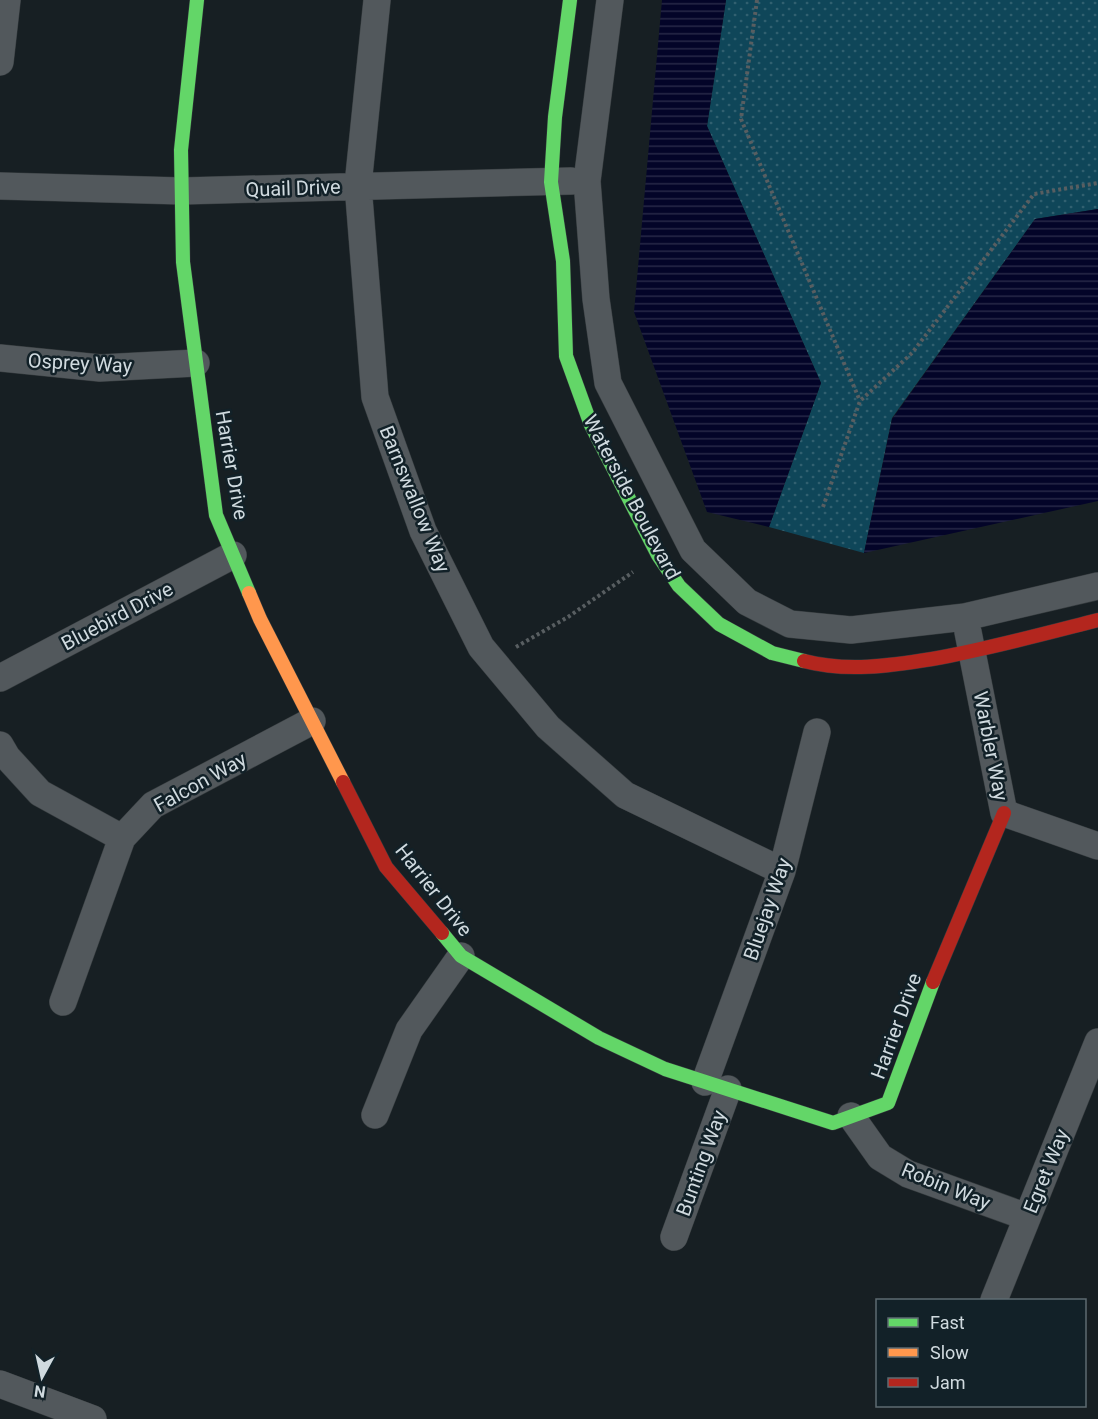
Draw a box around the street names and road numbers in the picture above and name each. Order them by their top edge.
street label: Quail Drive [245,174,341,202]
street label: Osprey Way [27,348,133,378]
street label: Harrier Drive [211,408,253,522]
street label: Waterside Boulevard [578,411,686,583]
street label: Barnswallow Way [375,422,456,576]
street label: Bluebird Drive [57,577,177,655]
street label: Warbler Way [969,689,1013,803]
street label: Falcon Way [150,747,251,817]
street label: Harrier Drive [390,839,478,941]
street label: Bluejay Way [738,854,796,963]
street label: Harrier Drive [866,970,926,1082]
street label: Bunting Way [671,1106,731,1219]
street label: Egret Way [1018,1125,1074,1217]
street label: Robin Way [898,1157,994,1215]

